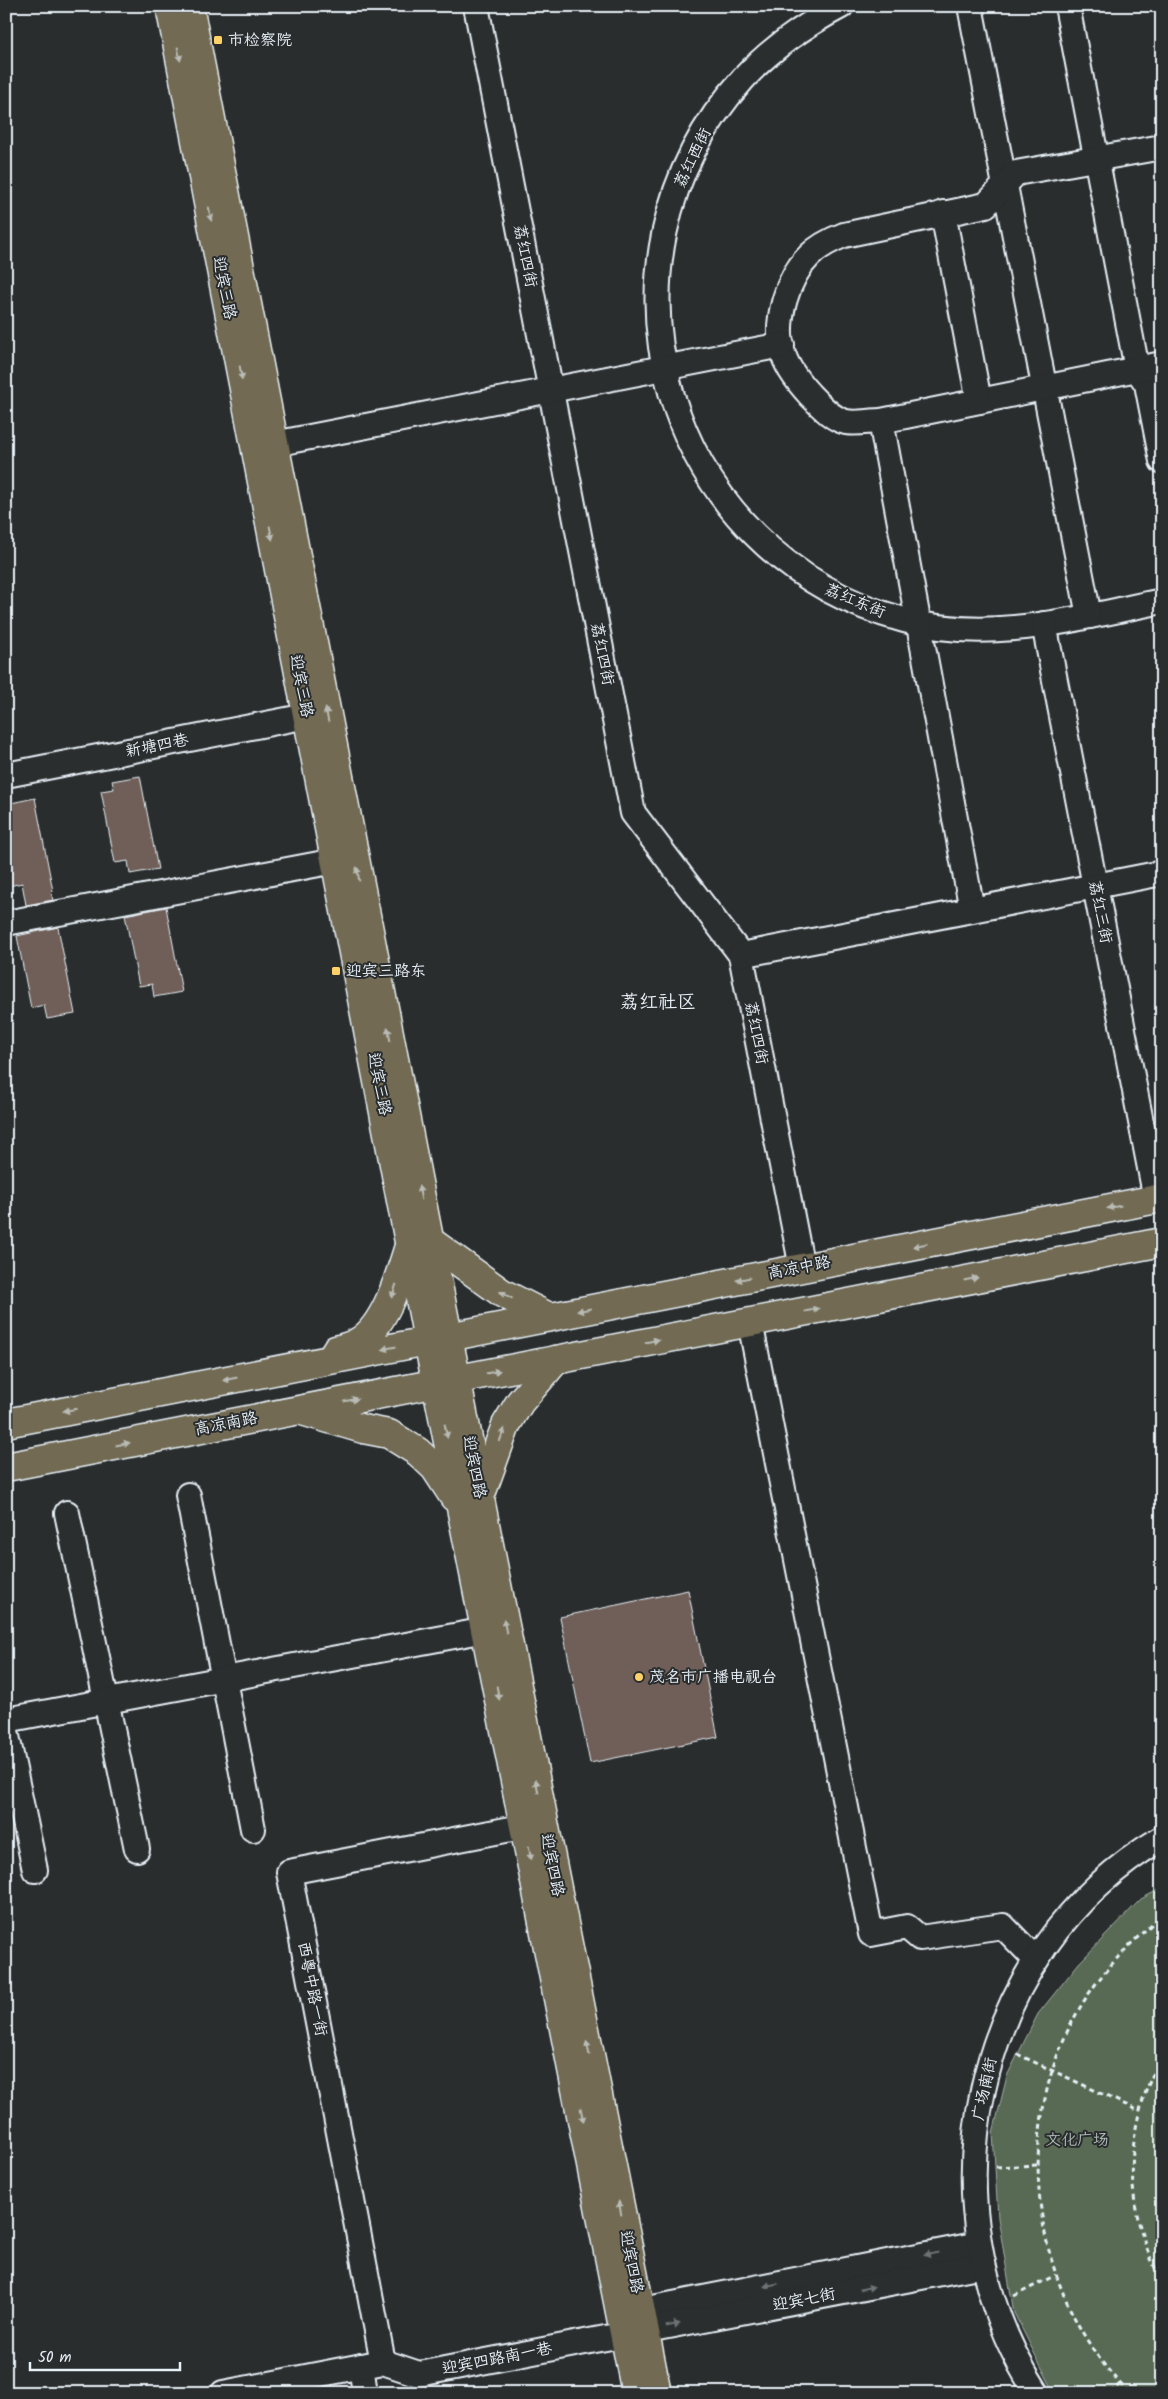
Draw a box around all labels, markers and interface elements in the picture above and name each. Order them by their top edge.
place label: 市检察院 [228,28,292,53]
marker: 市检察院 [212,34,224,46]
one-way arrow [175,47,183,62]
street label: 荔红西街 [668,124,718,192]
one-way arrow [206,206,214,222]
street label: 荔红四街 [507,222,543,290]
street label: 迎宾三路 [206,254,242,322]
one-way arrow [237,366,245,382]
one-way arrow [268,525,276,541]
street label: 荔红东街 [821,577,889,625]
street label: 荔红四街 [584,620,620,688]
street label: 迎宾三路 [283,652,319,720]
one-way arrow [323,707,331,723]
street label: 新塘四巷 [123,728,191,764]
one-way arrow [354,867,362,882]
street label: 荔红三街 [1082,878,1118,946]
place label: 迎宾三路东 [346,959,426,984]
marker: 迎宾三路东 [330,965,342,977]
district label: 荔红社区 [620,988,696,1018]
street label: 荔红四街 [738,999,774,1067]
one-way arrow [385,1026,393,1042]
street label: 迎宾三路 [361,1050,397,1118]
one-way arrow [416,1185,424,1201]
one-way arrow [1105,1204,1121,1212]
one-way arrow [912,1241,928,1249]
street label: 高凉中路 [765,1250,833,1286]
one-way arrow [964,1275,980,1283]
one-way arrow [735,1276,751,1284]
one-way arrow [390,1283,398,1298]
one-way arrow [498,1291,513,1299]
one-way arrow [804,1306,820,1314]
one-way arrow [575,1307,591,1315]
one-way arrow [645,1337,661,1345]
one-way arrow [382,1344,397,1352]
one-way arrow [485,1368,501,1376]
one-way arrow [221,1376,237,1384]
one-way arrow [343,1396,359,1404]
street label: 高凉南路 [192,1406,260,1442]
one-way arrow [62,1407,78,1415]
one-way arrow [443,1423,451,1439]
one-way arrow [498,1427,506,1442]
street label: 迎宾四路 [456,1433,492,1501]
one-way arrow [115,1440,131,1448]
one-way arrow [501,1618,509,1634]
place label: 茂名市广播电视台 [649,1665,777,1690]
marker: 茂名市广播电视台 [633,1671,645,1683]
one-way arrow [494,1686,502,1701]
one-way arrow [532,1777,540,1793]
street label: 迎宾四路 [534,1831,570,1899]
one-way arrow [526,1845,534,1861]
street label: 西粤中路一街 [291,1939,333,2039]
one-way arrow [584,2040,592,2056]
street label: 广场南街 [966,2055,1004,2123]
one-way arrow [578,2108,586,2124]
park label: 文化广场 [1045,2128,1109,2153]
one-way arrow [616,2200,624,2215]
street label: 迎宾四路 [613,2228,649,2296]
one-way arrow [922,2250,938,2258]
one-way arrow [763,2281,779,2289]
street label: 迎宾七街 [770,2282,838,2318]
one-way arrow [859,2283,875,2291]
one-way arrow [665,2321,681,2329]
street label: 迎宾四路南一巷 [440,2336,554,2382]
scale bar [30,2339,180,2371]
text: 50 m [38,2346,72,2370]

